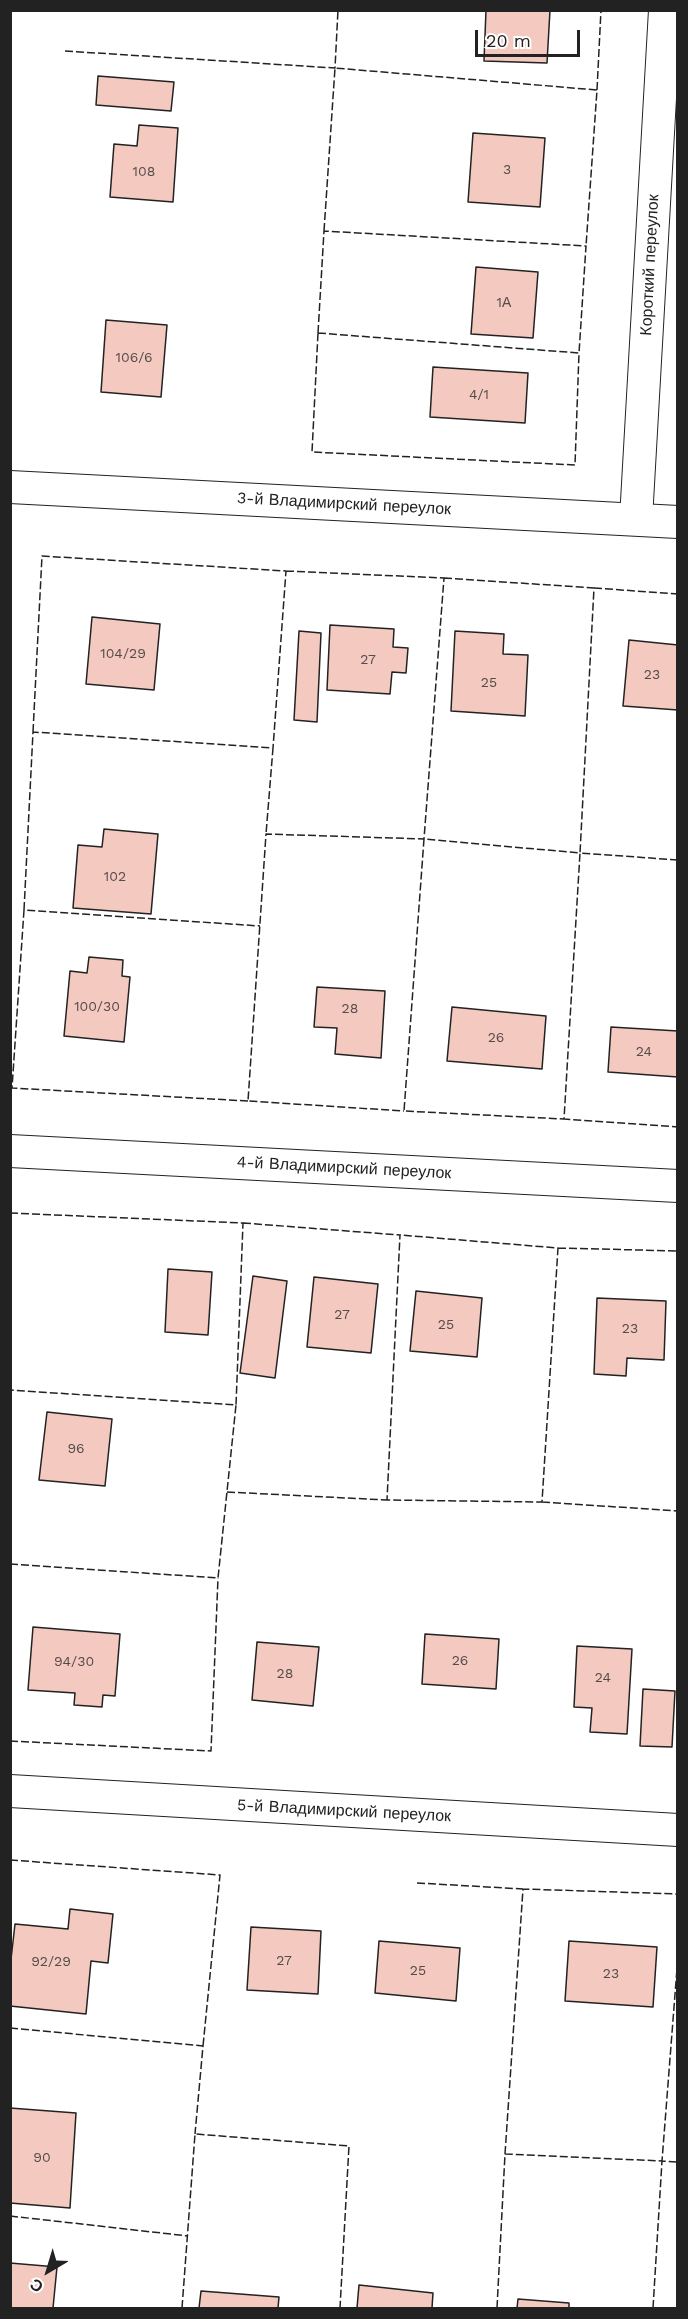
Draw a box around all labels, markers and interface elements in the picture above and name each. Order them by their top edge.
scale bar [478,18,583,56]
text: 20 m [486,30,531,51]
house number: 3 [503,162,511,178]
house number: 108 [133,164,155,180]
street label: Короткий переулок [637,194,663,336]
house number: 1А [497,295,511,311]
house number: 106/6 [115,350,153,366]
house number: 4/1 [469,387,489,403]
street label: 3-й Владимирский переулок [236,489,452,519]
house number: 104/29 [100,646,146,662]
house number: 27 [360,652,376,668]
house number: 23 [644,667,660,683]
house number: 25 [481,675,497,691]
house number: 102 [104,869,126,885]
house number: 100/30 [74,999,120,1015]
house number: 28 [342,1001,358,1017]
house number: 26 [488,1030,504,1046]
house number: 24 [636,1044,652,1060]
street label: 4-й Владимирский переулок [236,1153,452,1183]
house number: 27 [334,1307,350,1323]
house number: 25 [438,1317,454,1333]
house number: 23 [622,1321,638,1337]
house number: 96 [67,1441,85,1457]
house number: 26 [452,1653,468,1669]
house number: 94/30 [54,1654,94,1670]
house number: 28 [277,1666,293,1682]
house number: 24 [595,1670,611,1686]
street label: 5-й Владимирский переулок [236,1796,452,1826]
house number: 27 [276,1953,292,1969]
house number: 92/29 [31,1954,71,1970]
house number: 25 [410,1963,426,1979]
house number: 23 [603,1966,619,1982]
house number: 90 [33,2150,51,2166]
north arrow [18,2241,78,2301]
text: С [26,2275,47,2297]

